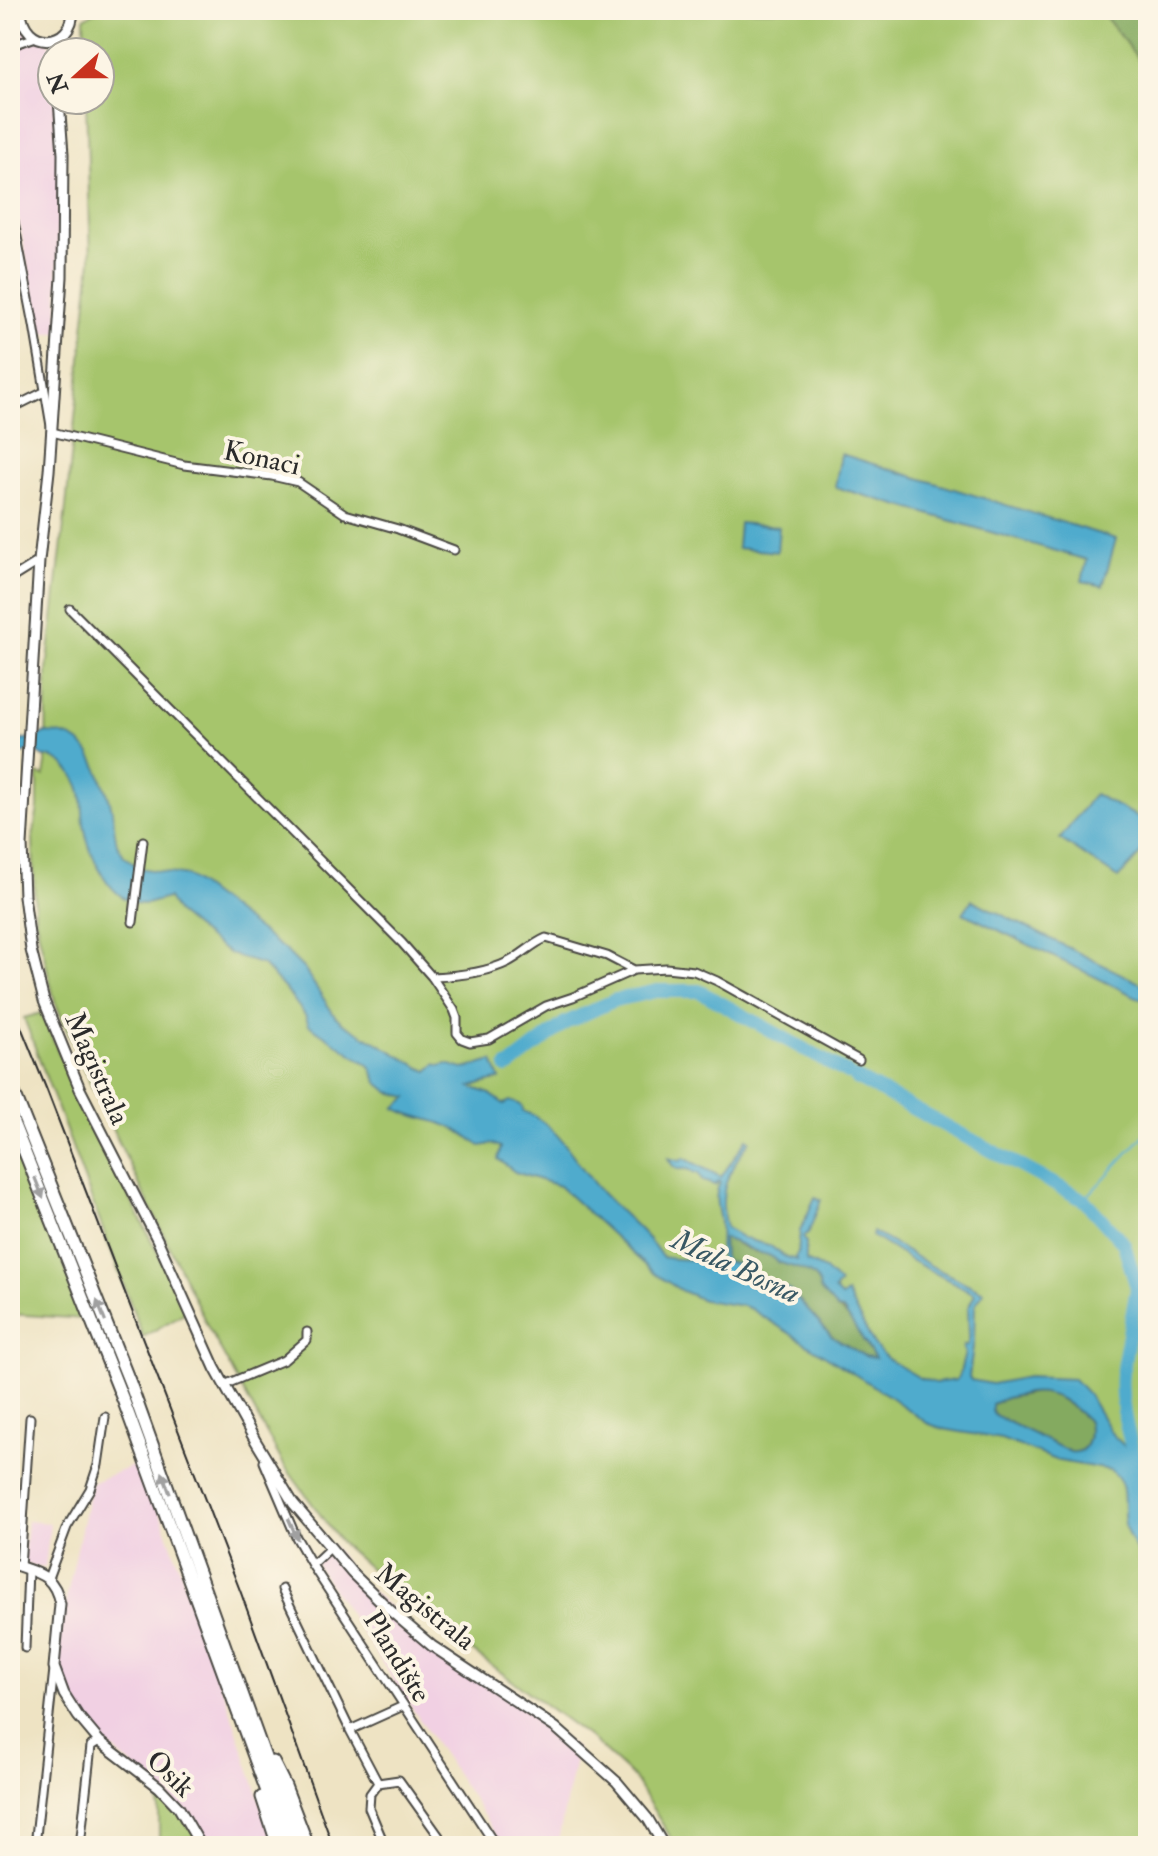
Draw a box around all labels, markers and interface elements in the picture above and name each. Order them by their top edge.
north arrow [36,36,116,116]
text: N [42,68,75,98]
street label: Konaci [220,433,303,484]
street label: Magistrala [56,1007,137,1131]
one-way arrow [33,1176,46,1200]
water label: Mala Bosna [664,1220,806,1312]
one-way arrow [95,1299,108,1323]
one-way arrow [159,1471,172,1495]
one-way arrow [286,1517,300,1541]
street label: Magistrala [368,1556,483,1659]
street label: Plandište [355,1605,438,1709]
street label: Osik [139,1743,202,1806]

